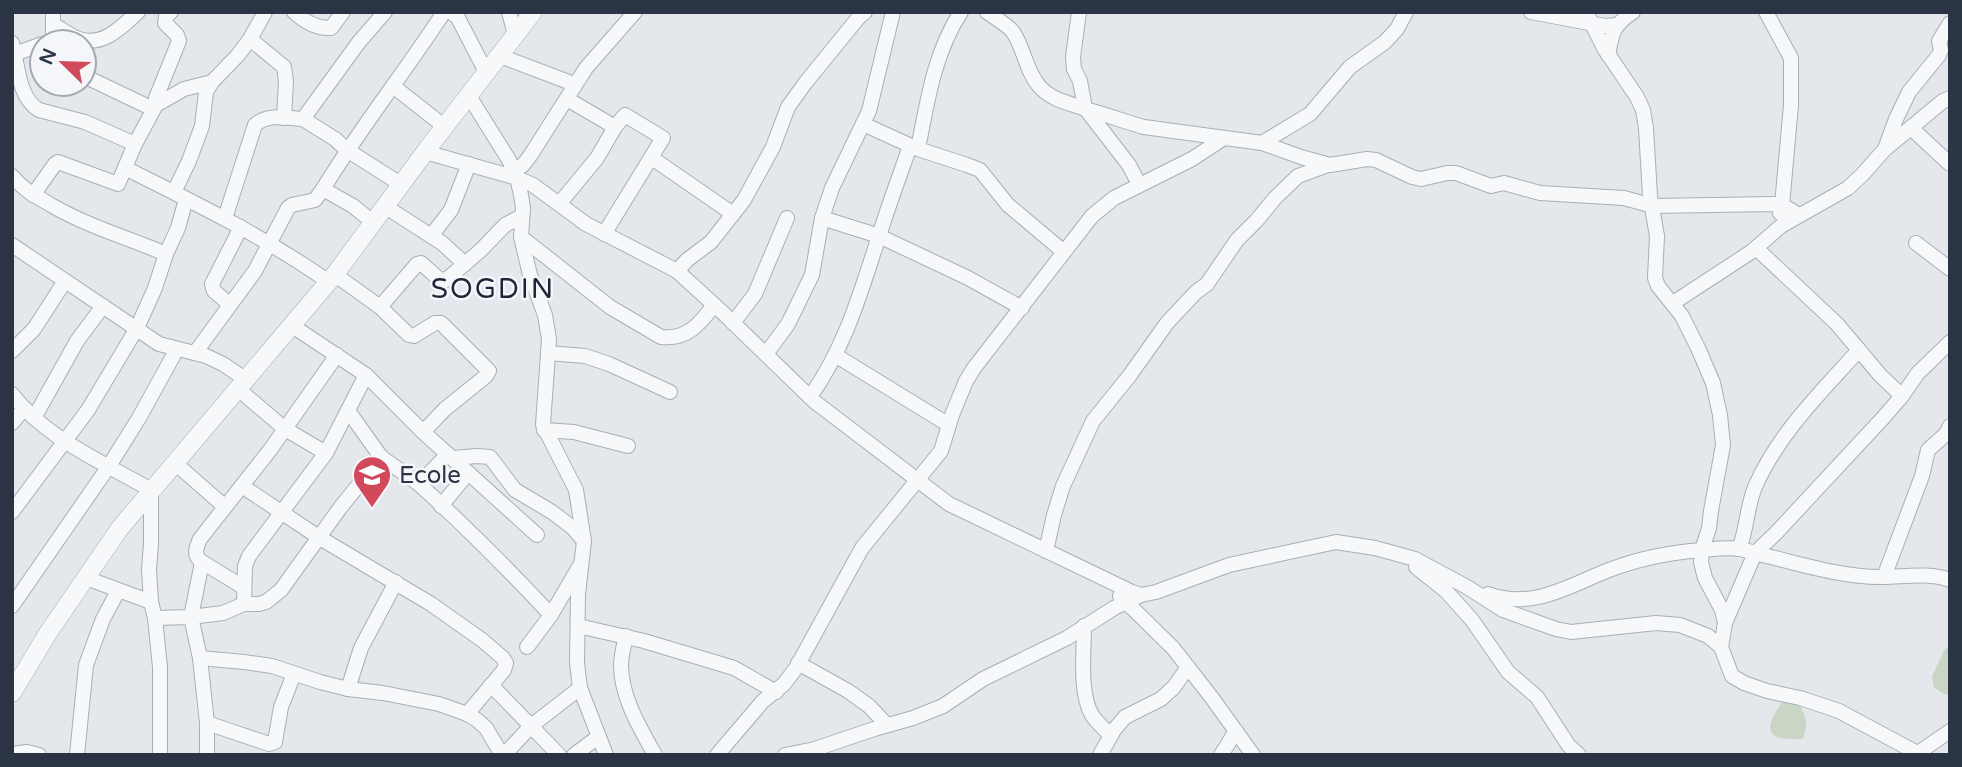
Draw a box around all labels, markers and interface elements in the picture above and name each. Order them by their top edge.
north arrow [28,28,98,98]
text: N [35,45,61,68]
district label: SOGDIN [431,272,555,306]
school or university icon: Ecole [351,454,393,509]
place label: Ecole [399,461,461,490]

